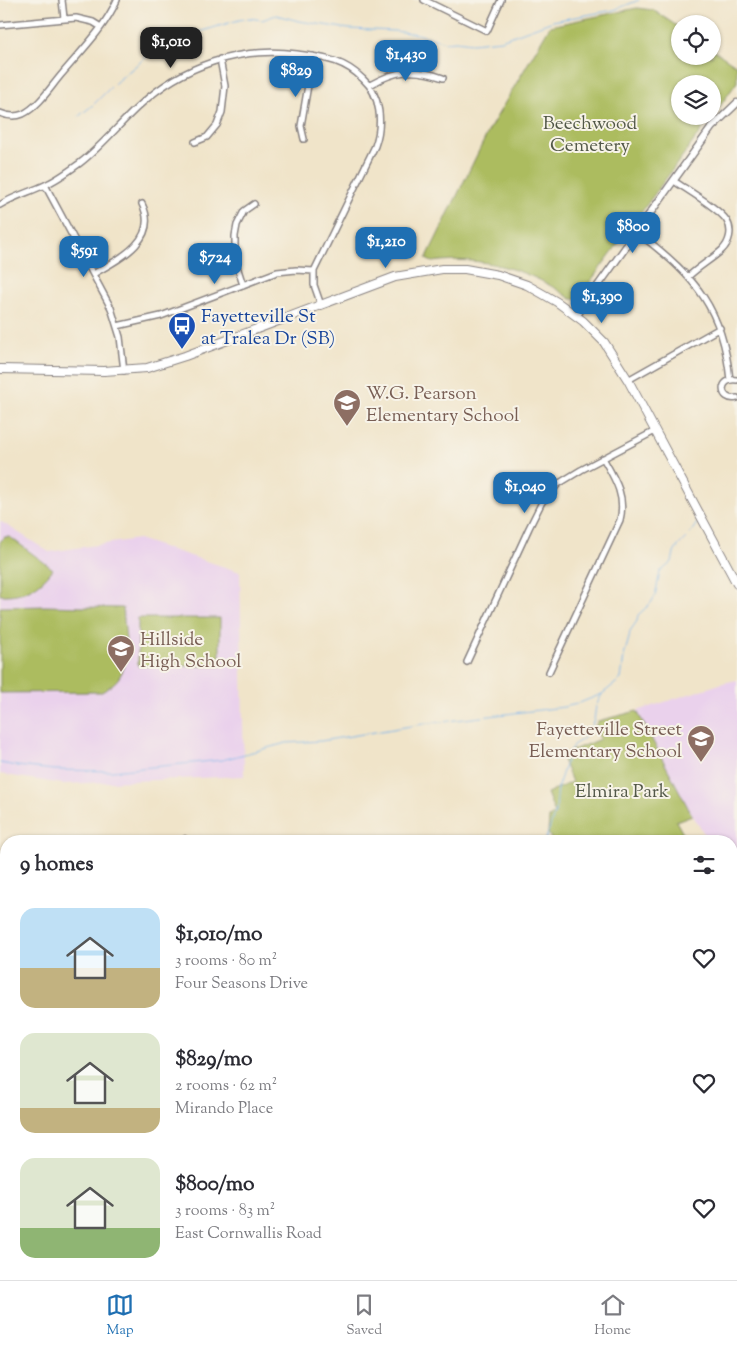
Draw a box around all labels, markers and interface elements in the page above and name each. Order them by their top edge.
map controls [671,15,721,125]
button: locate [671,15,721,65]
pin: $1,010 [130,27,212,69]
text: $1,010 [151,31,191,54]
pin: $1,430 [365,39,447,82]
text: $1,430 [386,44,426,67]
pin: $829 [266,56,326,98]
text: $829 [280,60,312,83]
button: layers [671,75,721,125]
park label: Beechwood Cemetery [543,111,637,160]
pin: $800 [603,212,663,254]
text: $800 [616,216,650,239]
pin: $1,210 [345,226,427,269]
text: $1,210 [366,231,406,254]
pin: $591 [54,236,114,278]
text: $591 [70,240,98,263]
pin: $724 [185,242,245,285]
text: $724 [199,247,231,270]
pin: $1,390 [561,282,643,324]
text: $1,390 [582,286,622,309]
place label: Fayetteville St at Tralea Dr (SB) [201,304,335,353]
bus stop icon: Fayetteville St at Tralea Dr (SB) [167,311,197,350]
place label: W.G. Pearson Elementary School [366,381,519,430]
school or university icon: W.G. Pearson Elementary School [332,388,362,427]
pin: $1,040 [484,472,566,514]
text: $1,040 [504,476,546,499]
place label: Hillside High School [140,627,242,676]
school or university icon: Hillside High School [106,634,136,673]
place label: Fayetteville Street Elementary School [529,717,682,766]
school or university icon: Fayetteville Street Elementary School [686,724,716,763]
park label: Elmira Park [575,779,670,806]
text: 9 homes [20,850,93,880]
icon: filters [690,851,718,879]
text: $1,010/mo [175,920,262,950]
icon: home [60,928,120,988]
icon: heart [690,944,718,972]
text: 3 rooms · 80 m² [175,950,277,973]
text: Four Seasons Drive [175,973,308,996]
text: $829/mo [175,1045,252,1075]
icon: home [60,1053,120,1113]
icon: heart [690,1069,718,1097]
text: 2 rooms · 62 m² [175,1075,277,1098]
text: Mirando Place [175,1098,273,1121]
text: $800/mo [175,1170,254,1200]
icon: home [60,1178,120,1238]
icon: heart [690,1194,718,1222]
text: 3 rooms · 83 m² [175,1200,275,1223]
text: East Cornwallis Road [175,1223,322,1246]
tab: Map [106,1291,134,1341]
tab: Saved [346,1291,382,1341]
tab: Home [594,1291,631,1341]

